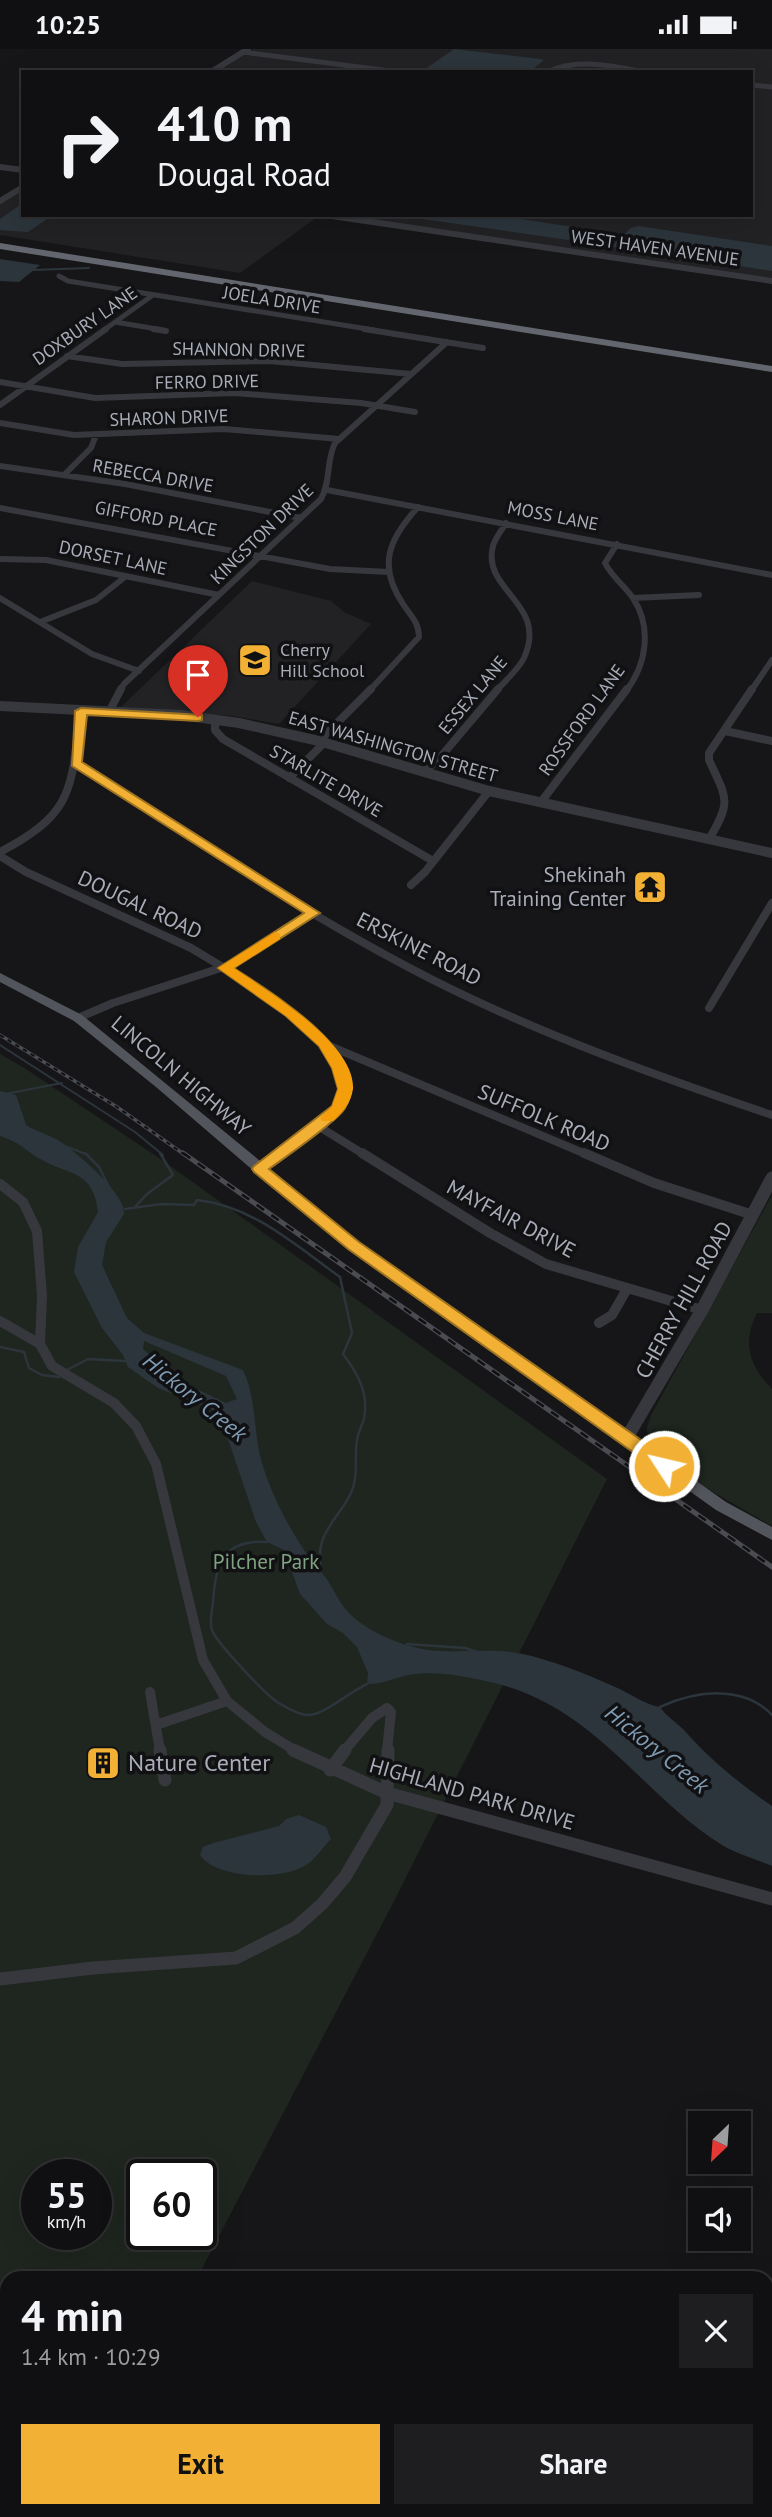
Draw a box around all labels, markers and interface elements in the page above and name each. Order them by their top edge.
text: 10:25 [35,8,101,41]
text: 410 m [157,91,292,155]
icon: right [42,98,133,189]
text: Dougal Road [157,153,331,195]
street label: WEST HAVEN AVENUE [570,224,741,271]
street label: JOELA DRIVE [220,280,323,319]
street label: DOXBURY LANE [28,281,141,370]
street label: SHANNON DRIVE [172,337,306,362]
street label: FERRO DRIVE [155,369,259,394]
street label: SHARON DRIVE [109,404,229,431]
street label: REBECCA DRIVE [91,454,215,497]
street label: KINGSTON DRIVE [205,479,318,589]
street label: GIFFORD PLACE [93,495,219,542]
street label: MOSS LANE [506,495,601,536]
street label: DORSET LANE [57,535,169,580]
place label: Cherry Hill School [280,638,365,682]
school or university icon: Cherry Hill School [236,641,274,679]
pin [168,645,228,717]
street label: ESSEX LANE [433,651,512,739]
icon: arrive [179,656,217,694]
street label: ROSSFORD LANE [534,660,630,780]
street label: EAST WASHINGTON STREET [286,706,500,787]
street label: STARLITE DRIVE [266,739,387,822]
place label: Shekinah Training Center [490,861,626,912]
street label: DOUGAL ROAD [74,864,207,945]
temple icon: Shekinah Training Center [631,868,669,906]
street label: ERSKINE ROAD [352,906,486,992]
street label: LINCOLN HIGHWAY [106,1009,257,1142]
street label: SUFFOLK ROAD [474,1078,614,1158]
street label: MAYFAIR DRIVE [442,1173,580,1264]
street label: CHERRY HILL ROAD [629,1216,738,1383]
water label: Hickory Creek [137,1346,255,1448]
position arrow [627,1429,701,1503]
park label: Pilcher Park [213,1548,319,1575]
water label: Hickory Creek [599,1698,717,1800]
building icon: Nature Center [84,1744,122,1782]
place label: Nature Center [128,1747,270,1778]
street label: HIGHLAND PARK DRIVE [366,1751,578,1836]
north arrow [688,2111,751,2173]
map controls [688,2111,751,2251]
speed limit sign: 60 [126,2159,217,2250]
text: 55 [47,2172,86,2218]
button: sound [688,2188,751,2251]
text: km/h [47,2210,86,2233]
text: 4 min [21,2288,123,2343]
button: close [679,2294,753,2368]
text: 1.4 km · 10:29 [21,2342,160,2371]
button: Exit [21,2424,380,2504]
button: Share [394,2424,753,2504]

